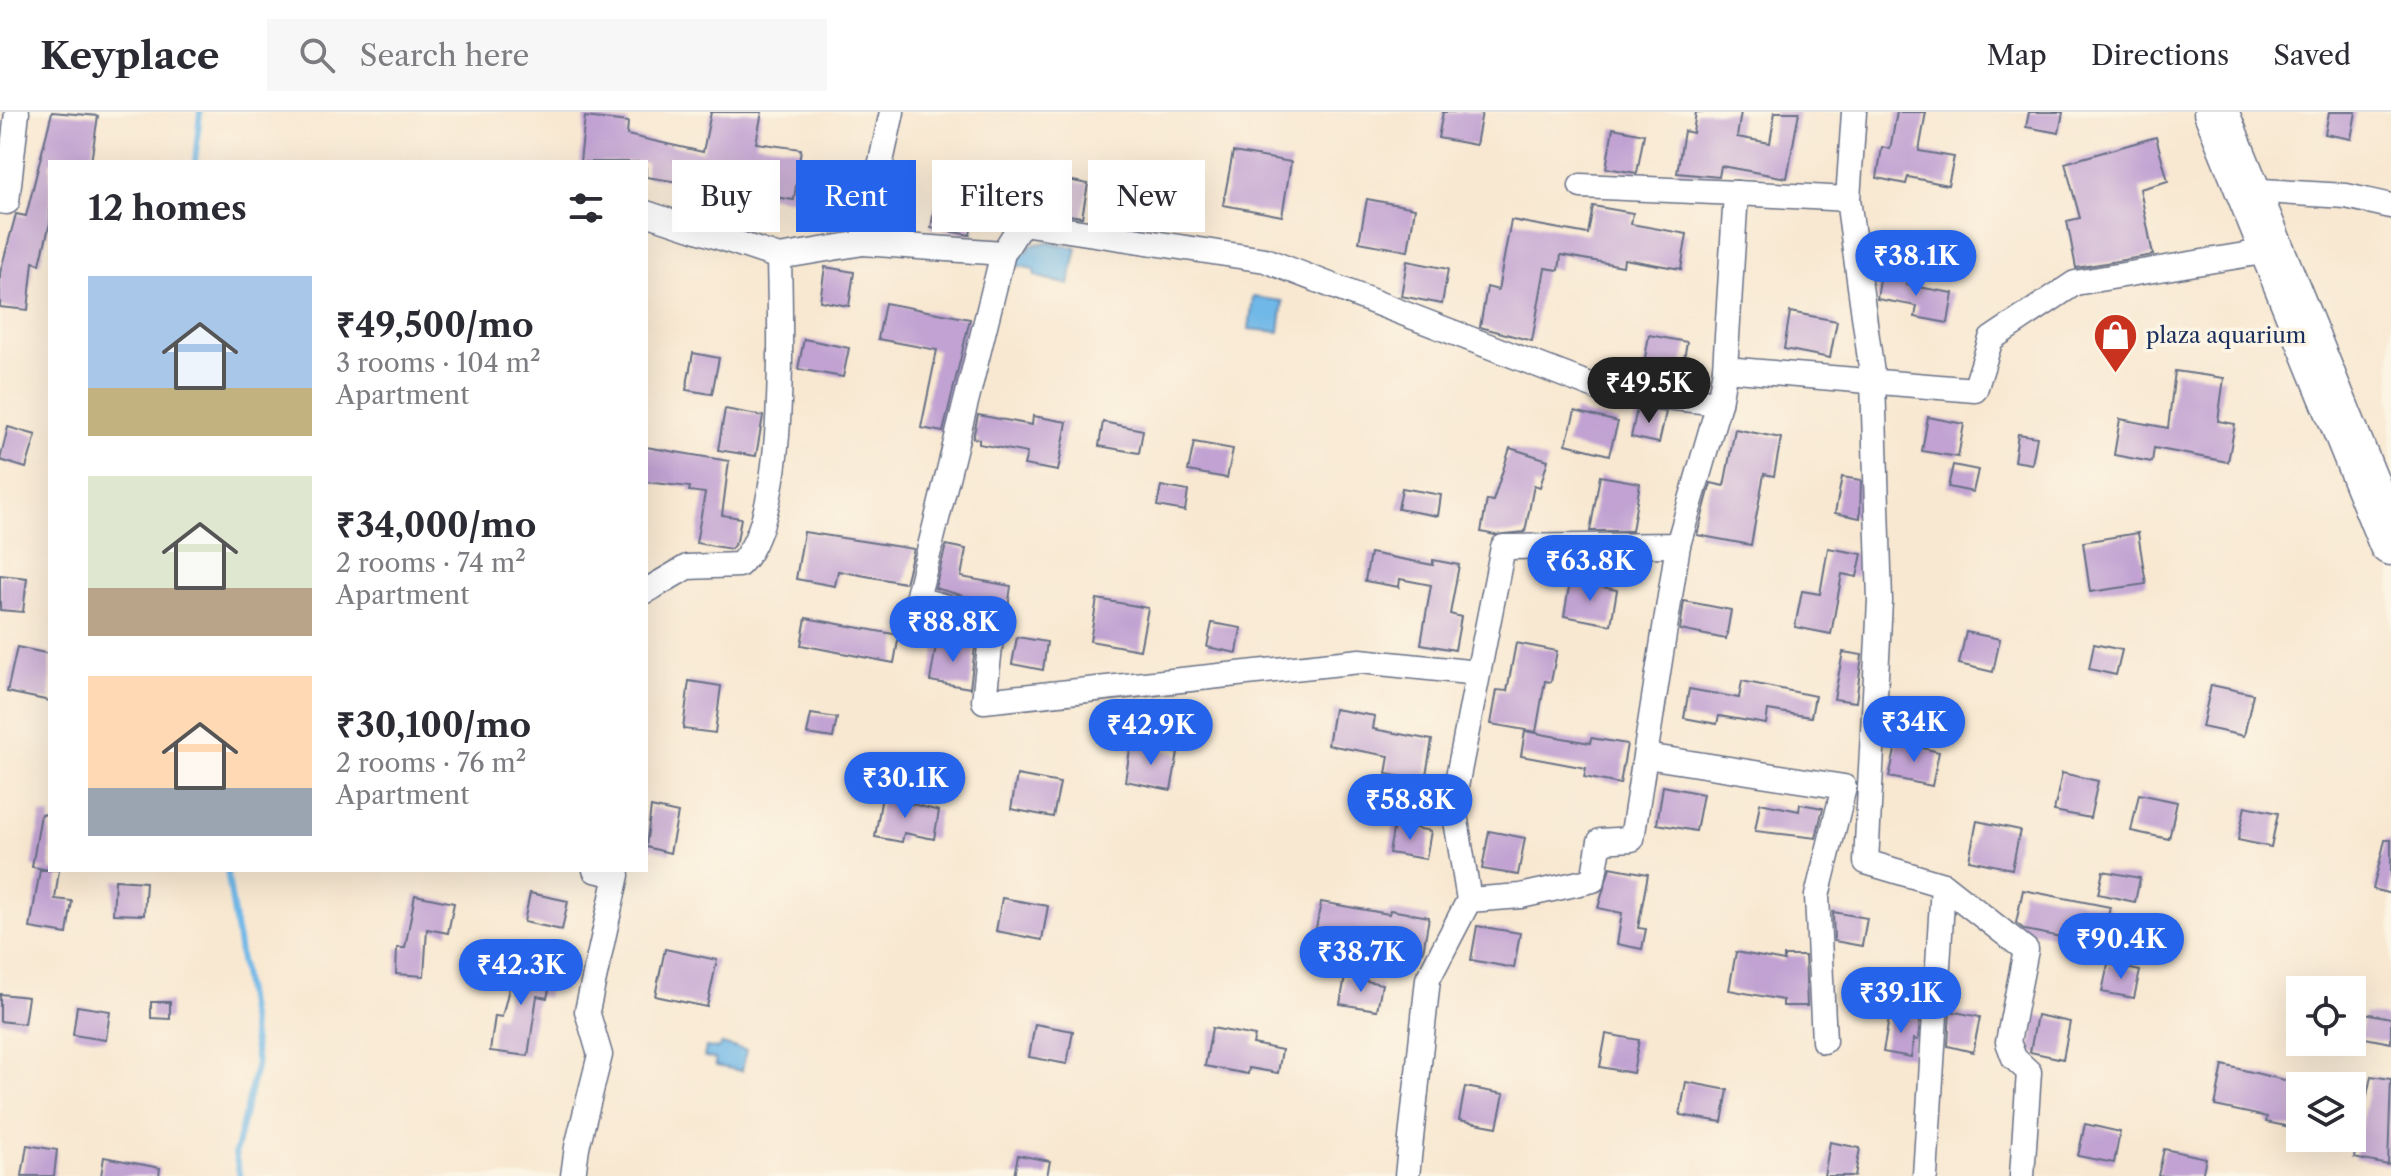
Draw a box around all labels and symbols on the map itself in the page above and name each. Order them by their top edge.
pin: ₹38.1K [1851,230,1981,298]
shop icon: plaza aquarium [2091,311,2139,374]
place label: plaza aquarium [2146,322,2307,349]
pin: ₹49.5K [1584,357,1714,425]
pin: ₹63.8K [1525,535,1655,603]
pin: ₹88.8K [888,596,1018,664]
pin: ₹34K [1867,696,1961,764]
pin: ₹42.9K [1086,699,1216,767]
pin: ₹30.1K [840,752,970,820]
pin: ₹58.8K [1345,774,1475,842]
pin: ₹90.4K [2056,913,2186,981]
pin: ₹38.7K [1296,926,1426,994]
pin: ₹42.3K [456,939,586,1007]
pin: ₹39.1K [1836,967,1966,1035]

